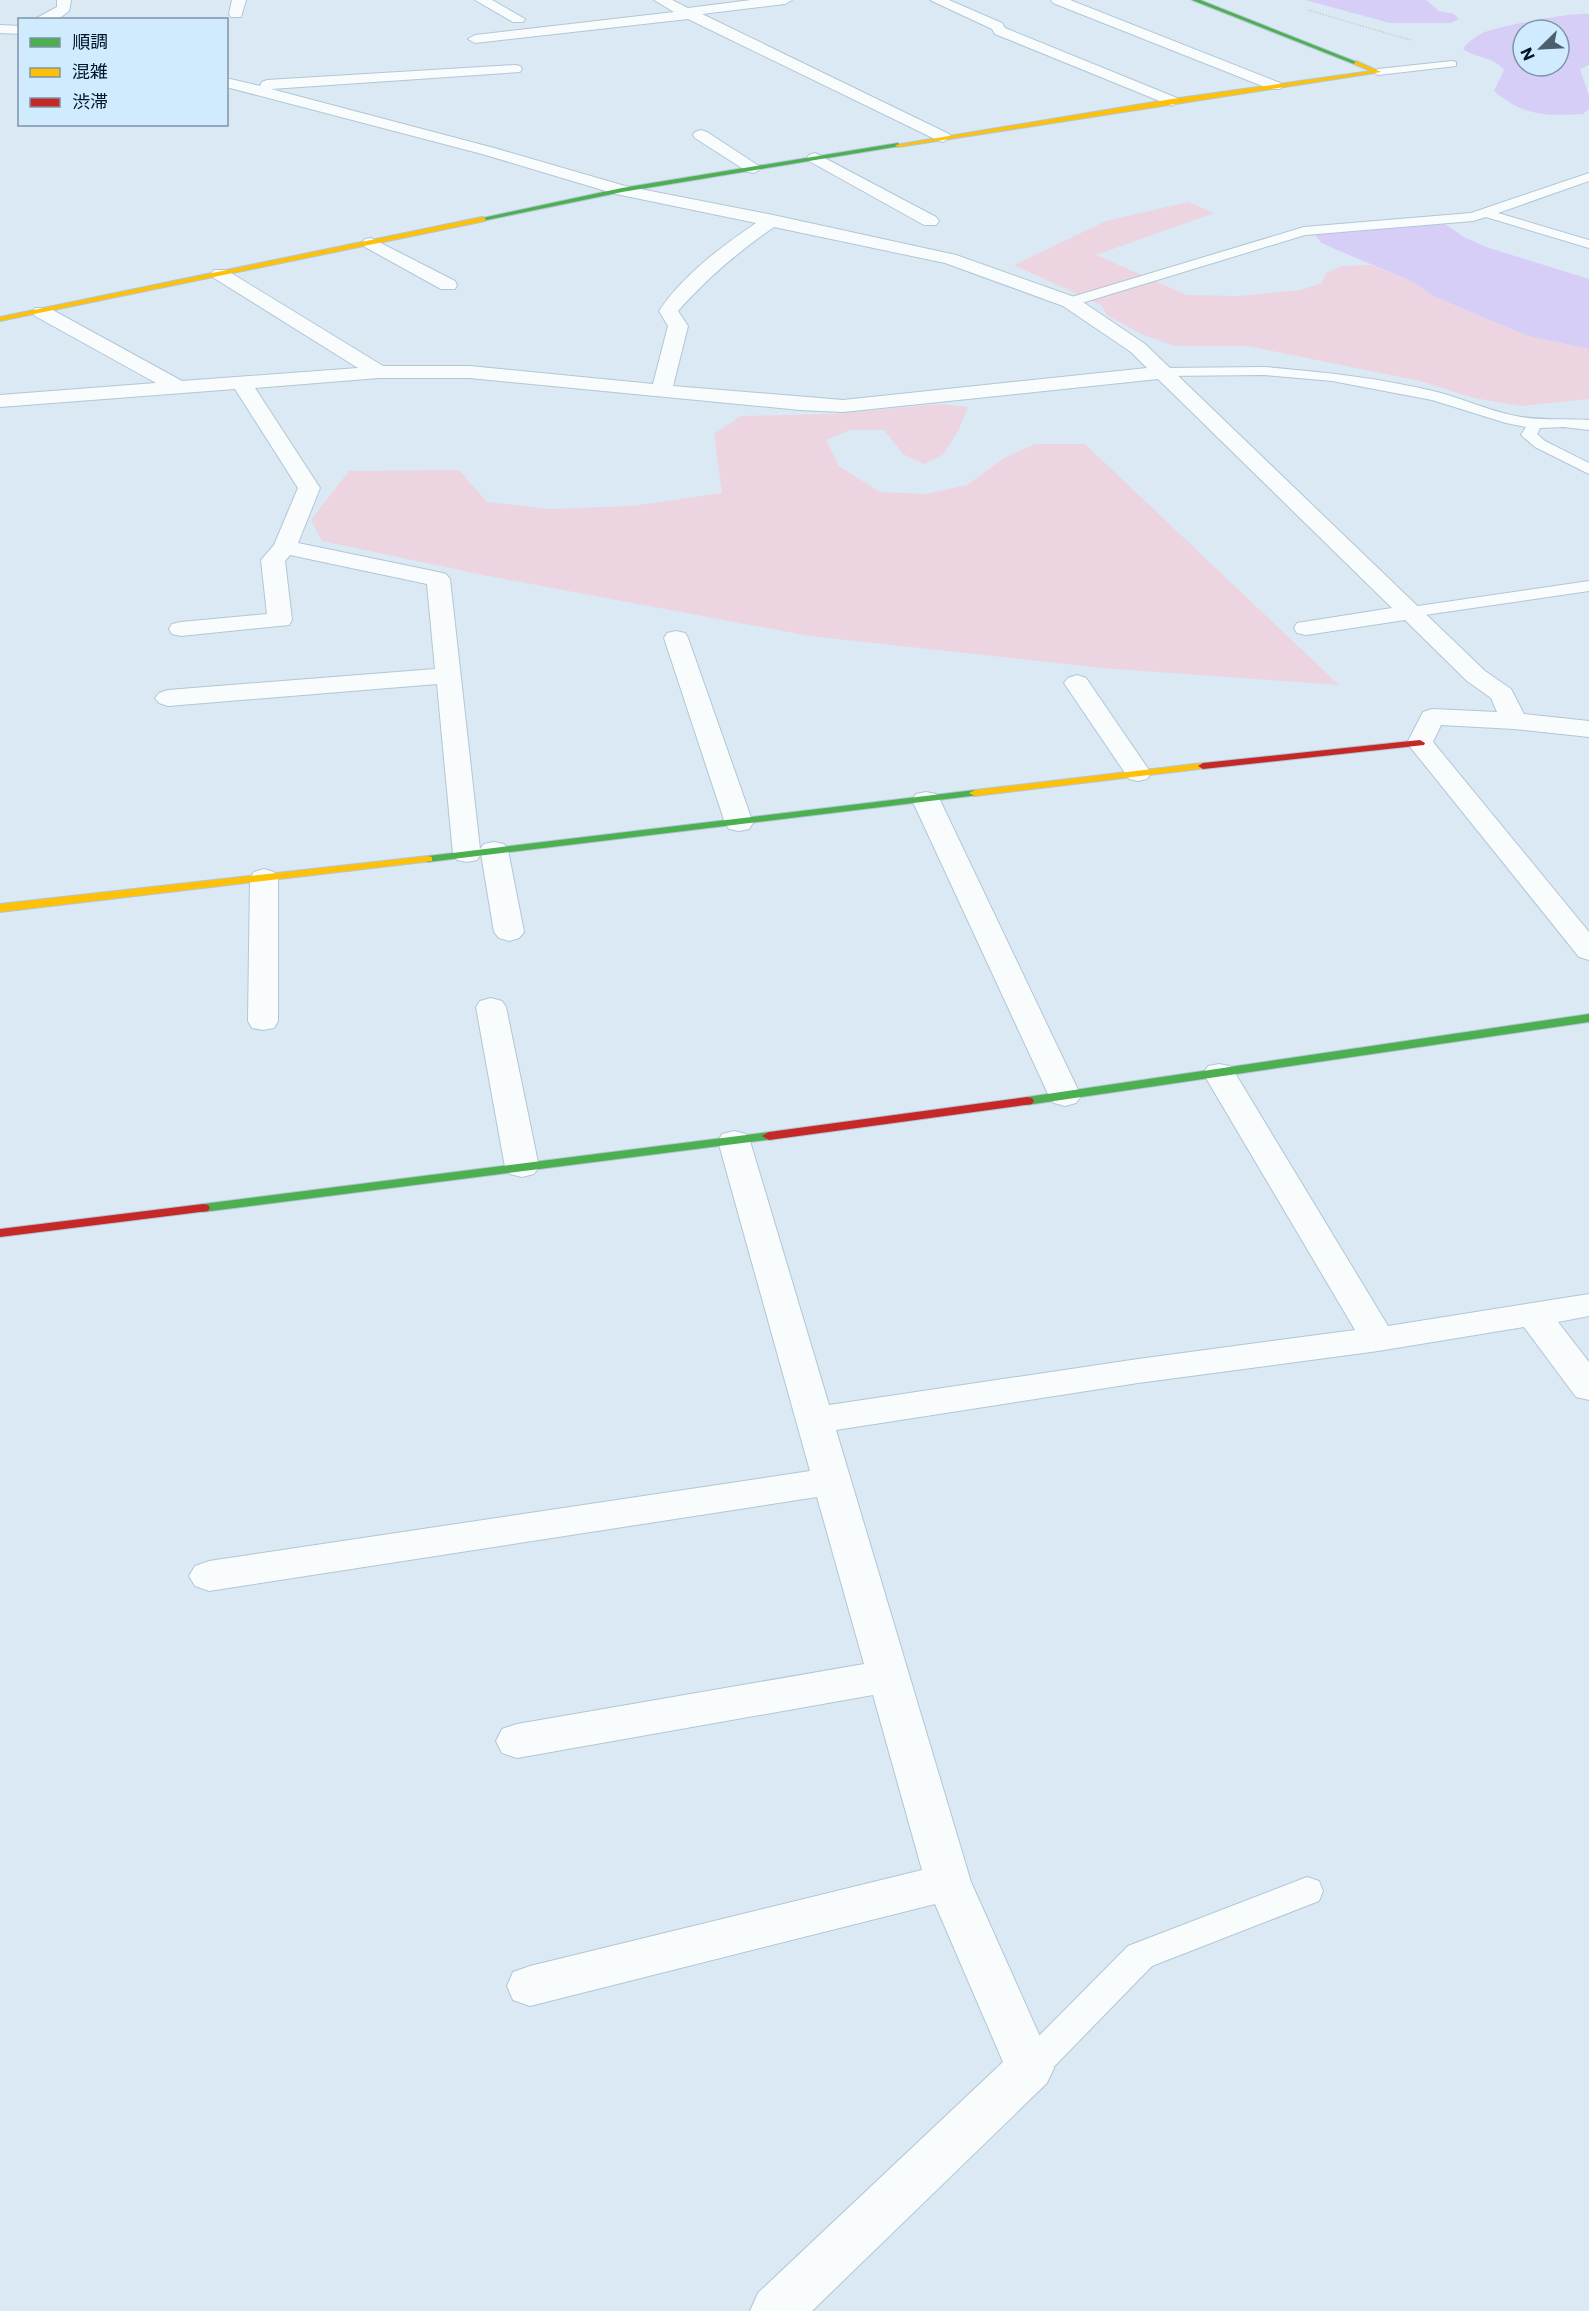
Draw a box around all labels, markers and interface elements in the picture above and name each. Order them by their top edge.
legend [18,18,228,126]
north arrow [1511,18,1571,78]
text: 順調 [72,30,108,52]
text: N [1516,45,1538,64]
text: 混雑 [72,60,108,82]
text: 渋滞 [72,90,108,112]

